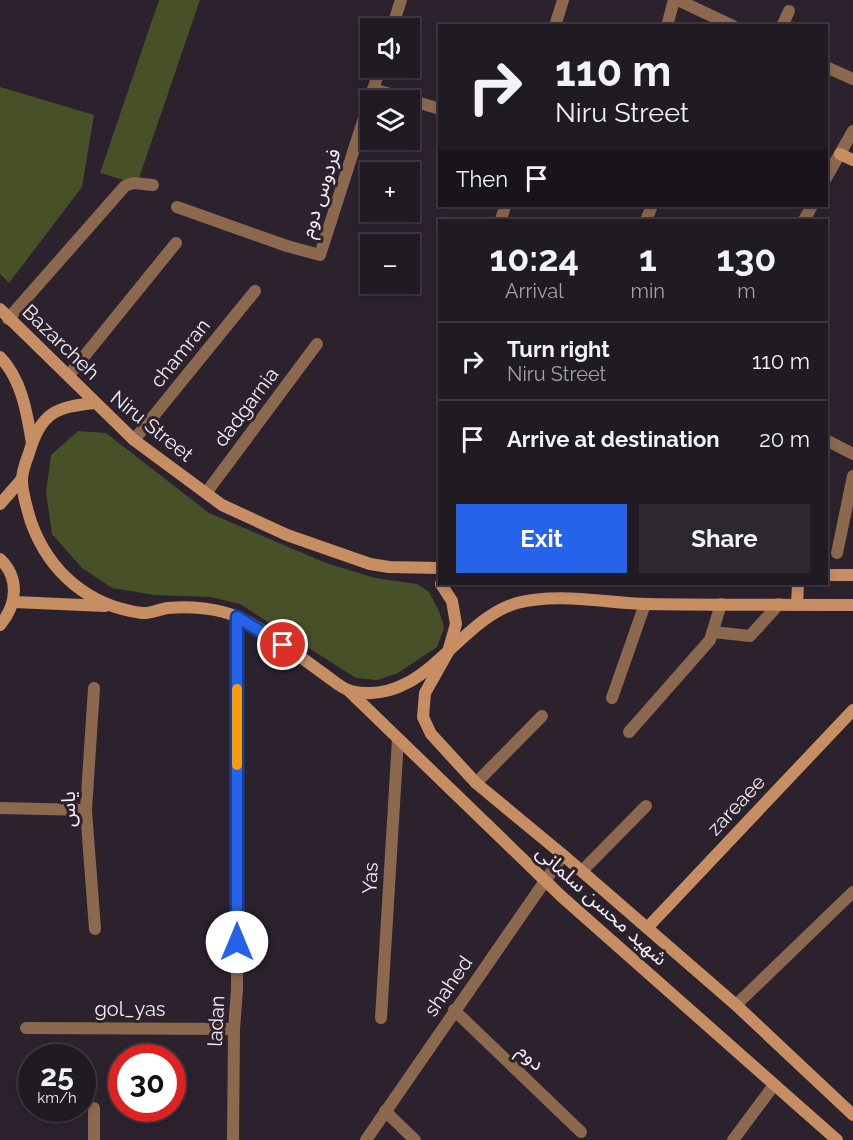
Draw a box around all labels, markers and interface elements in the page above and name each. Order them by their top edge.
map controls [360,18,420,294]
button: sound [360,18,420,78]
text: 110 m [555,47,671,96]
icon: right [456,48,534,126]
button: layers [360,90,420,150]
text: Niru Street [555,97,689,128]
street label: فردوس دوم [294,145,349,241]
button: + [360,162,420,222]
icon: arrive [520,162,553,195]
text: Then [456,166,508,192]
button: − [360,234,420,294]
text: 10:24 [489,237,579,279]
text: 1 [639,237,657,279]
text: 130 [717,237,776,279]
text: Arrival [505,279,564,303]
text: min [631,279,665,303]
text: m [737,279,756,303]
street label: Bazarcheh [18,299,104,385]
street label: chamran [145,314,215,392]
text: Turn right [507,336,610,362]
icon: right [456,345,489,378]
text: 110 m [752,348,810,374]
text: Niru Street [507,362,606,386]
street label: dadgarnia [208,363,284,451]
street label: Niru Street [106,385,198,467]
icon: arrive [456,423,489,456]
text: Arrive at destination [507,426,720,452]
text: 20 m [759,426,810,452]
button: Exit [456,504,627,573]
button: Share [639,504,810,573]
pin [257,619,308,670]
icon: arrive [266,628,299,661]
street label: zareaee [702,770,770,840]
street label: یاس [56,791,80,827]
street label: شهید محسن سلمانی [531,840,673,970]
street label: Yas [357,862,383,894]
position arrow [205,910,269,974]
street label: shahed [419,951,477,1021]
street label: ladan [203,995,229,1047]
street label: gol_yas [94,997,166,1021]
street label: دوم [510,1039,549,1078]
speed limit sign: 30 [108,1044,186,1122]
text: 25 [40,1058,74,1093]
text: km/h [37,1089,77,1107]

